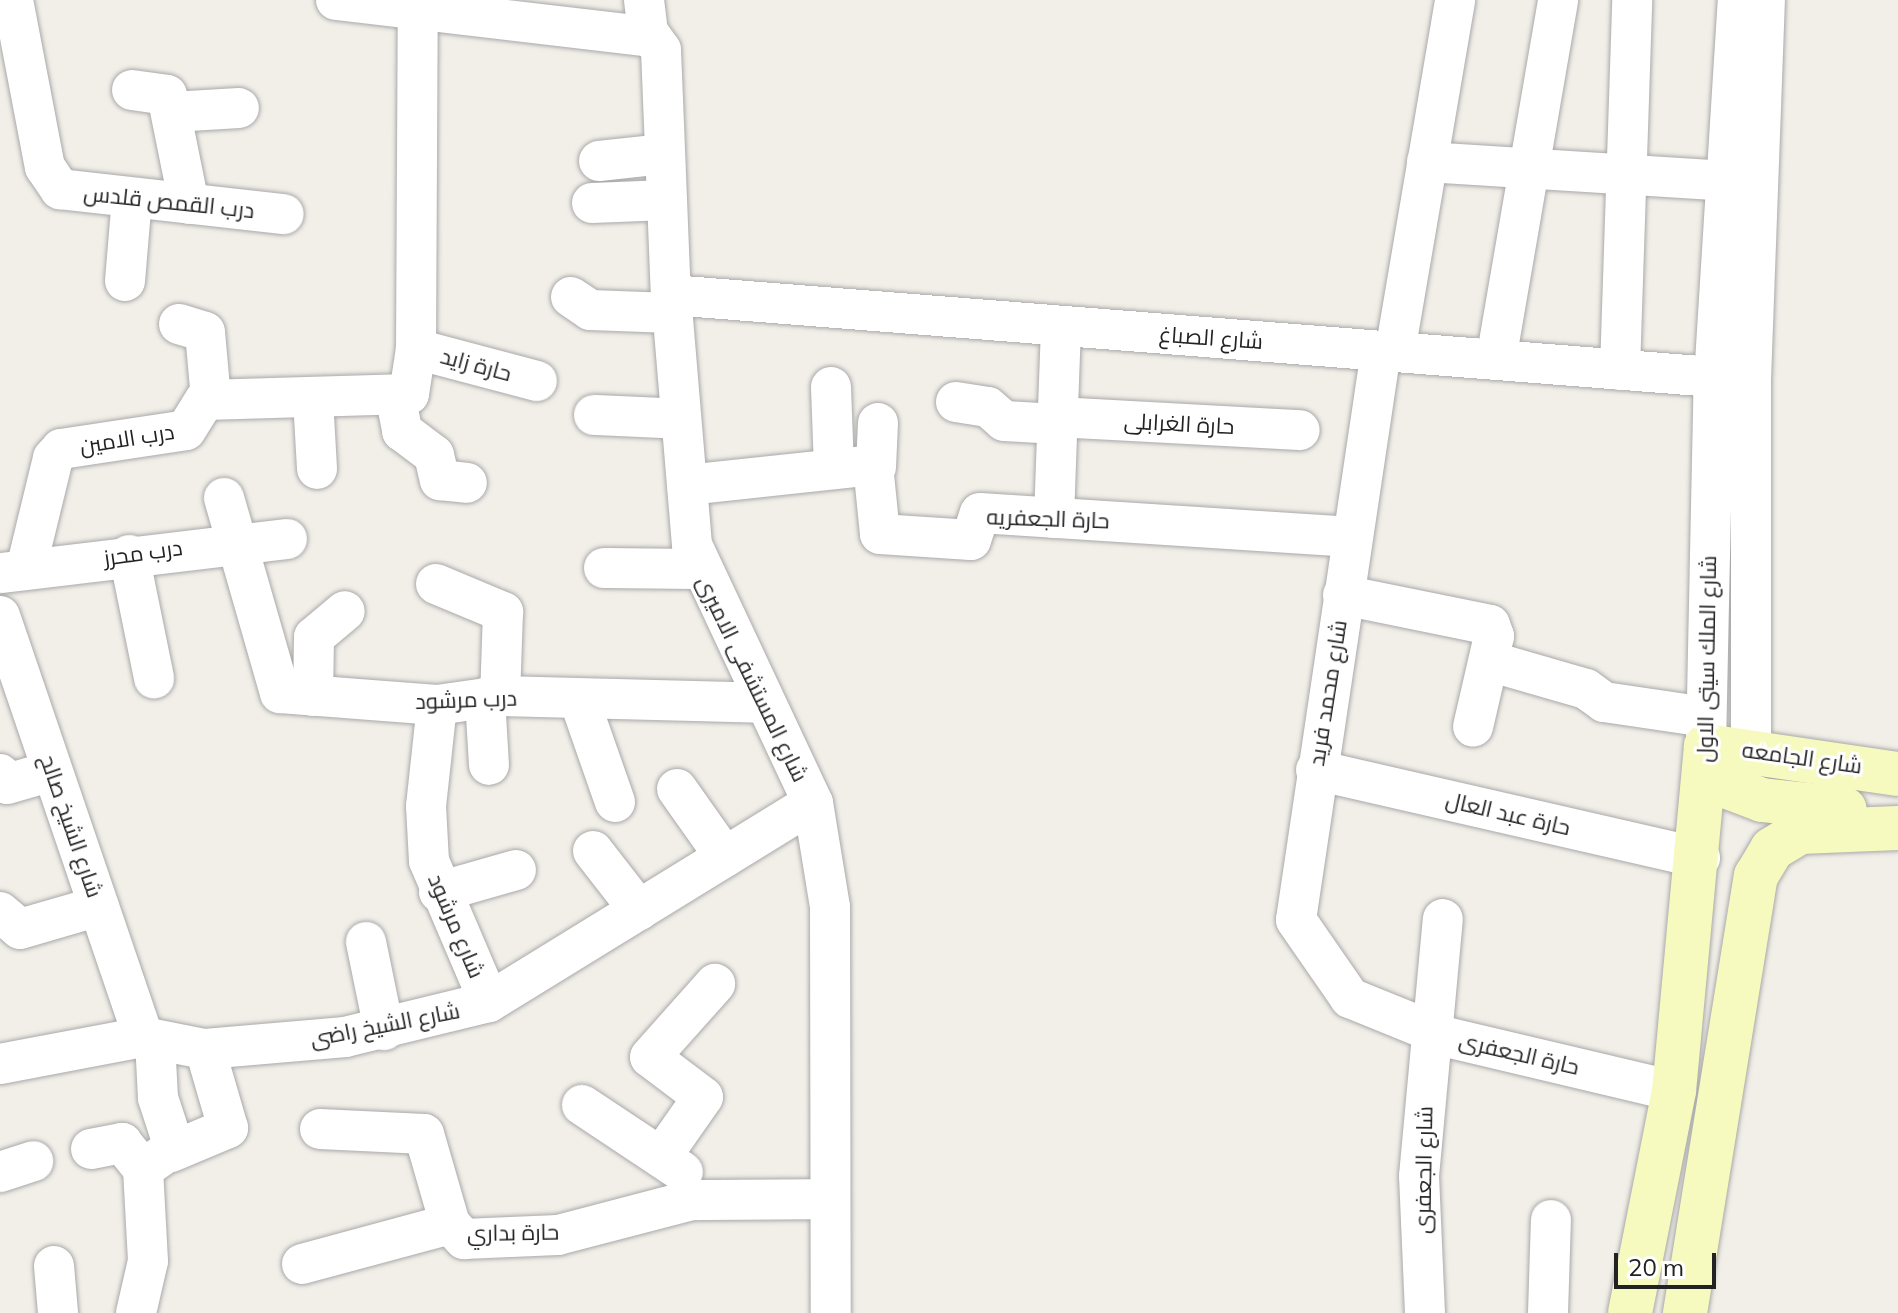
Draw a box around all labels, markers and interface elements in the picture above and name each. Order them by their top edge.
street label: درب القمص قلدس [82,180,256,224]
street label: شارع الصباغ [1158,321,1264,355]
street label: حارة زايد [438,343,514,387]
street label: حارة الغرابلى [1123,408,1235,440]
street label: درب الامين [78,418,176,460]
street label: حارة الجعفريه [986,504,1110,534]
street label: درب محرز [102,534,184,572]
street label: شارع الملك سيتى الاول [1692,555,1722,763]
street label: شارع المستشفى الاميرى [691,572,813,786]
street label: شارع محمد فريد [1303,618,1353,768]
street label: درب مرشود [415,685,517,715]
street label: شارع الجامعه [1740,737,1864,779]
street label: شارع الشيخ صالح [34,751,108,901]
street label: حارة عبد العال [1443,787,1573,841]
street label: شارع مرشود [422,870,490,982]
street label: شارع الشيخ راضى [308,998,462,1052]
street label: حارة الجعفرى [1456,1027,1582,1081]
street label: شارع الجعفرى [1410,1106,1438,1234]
street label: حارة بداري [467,1219,559,1247]
scale bar [1618,1237,1720,1287]
text: 20 m [1628,1252,1684,1282]

